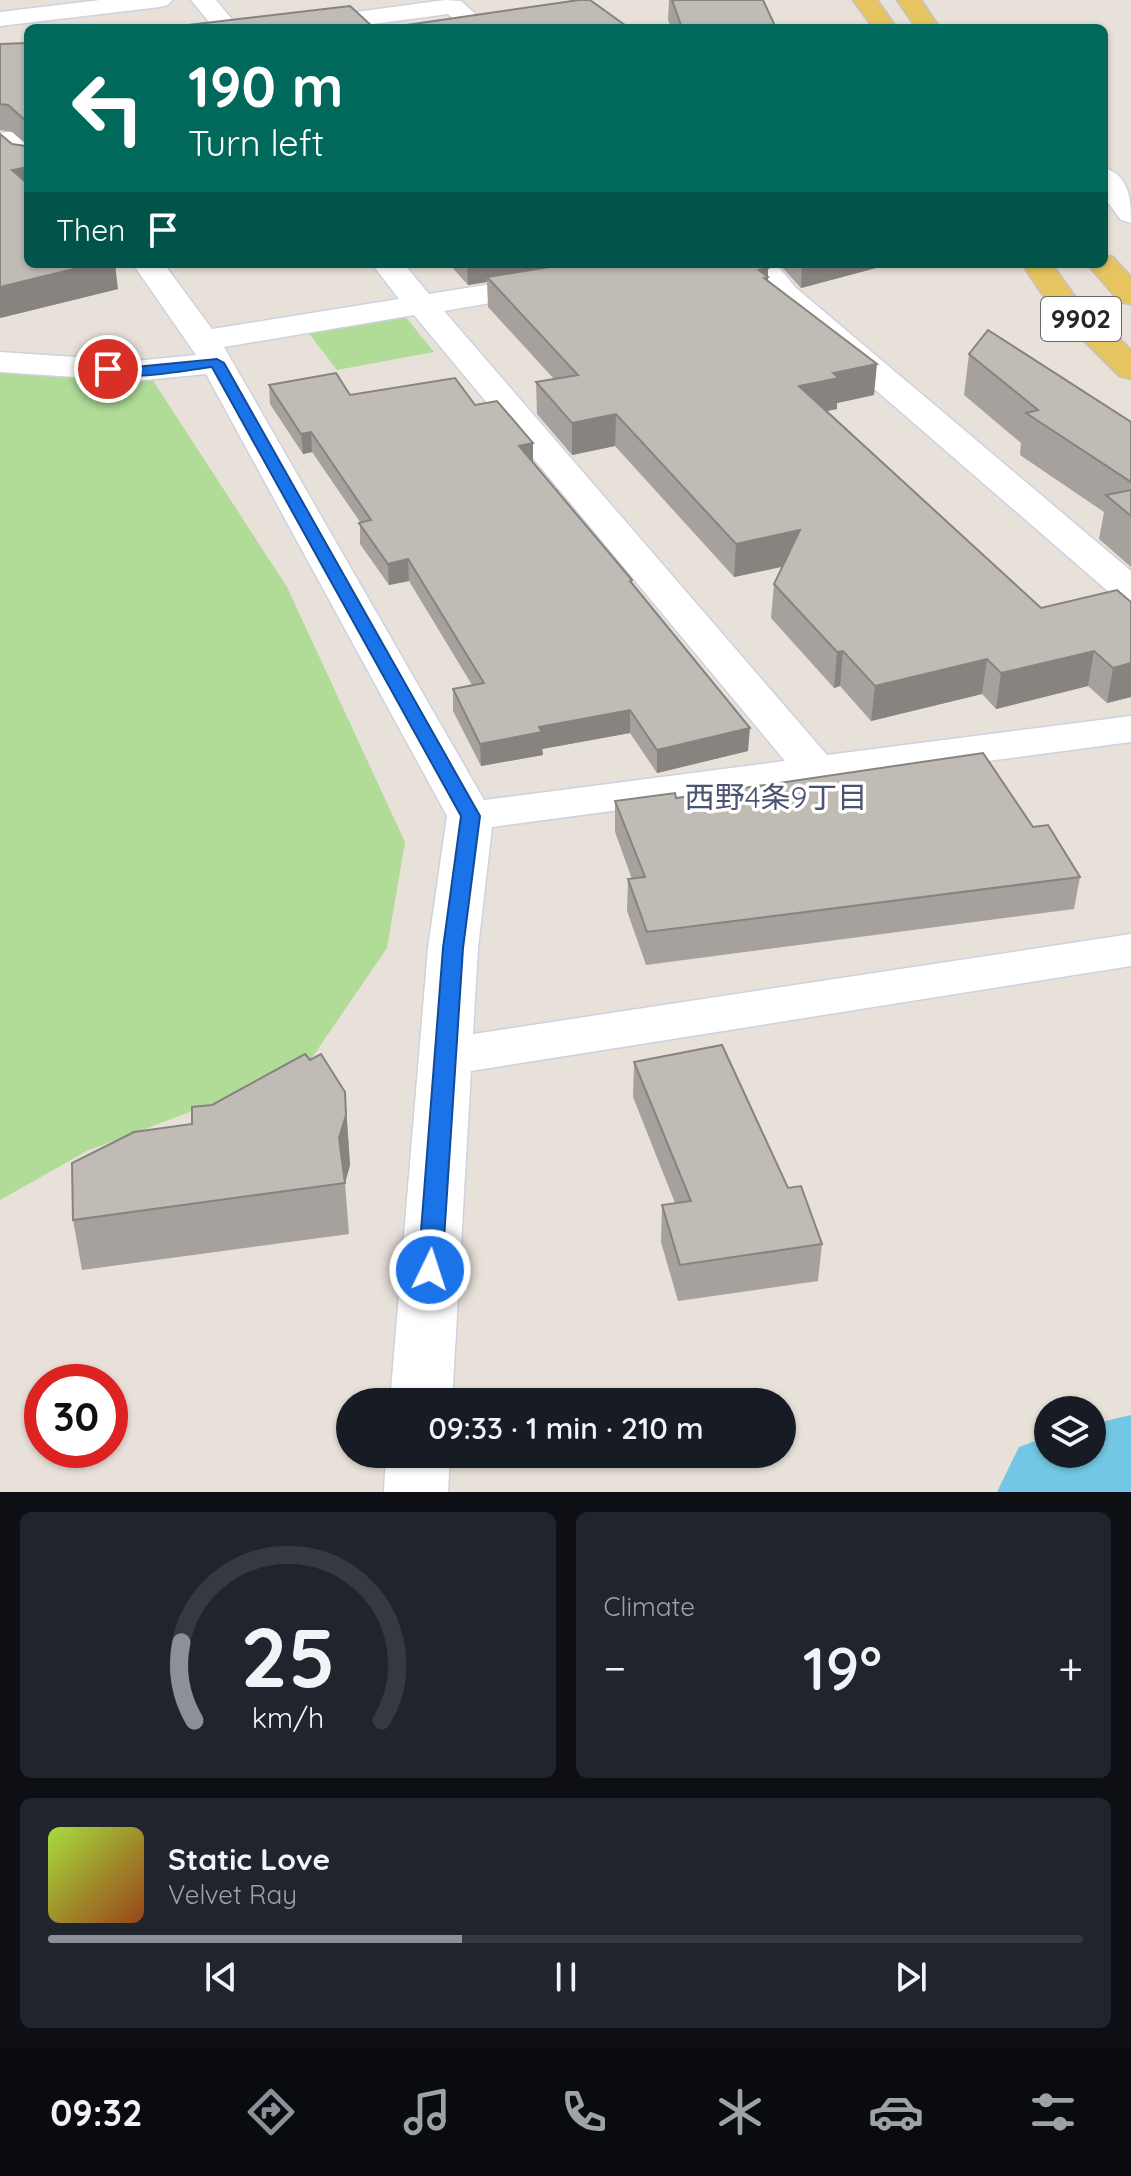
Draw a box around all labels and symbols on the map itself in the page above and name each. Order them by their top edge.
road number: 9902 [1041,297,1121,341]
pin [74,335,142,403]
district label: 西野4条9丁目 [685,778,867,816]
position arrow [388,1228,472,1312]
speed limit sign: 30 [24,1364,128,1468]

